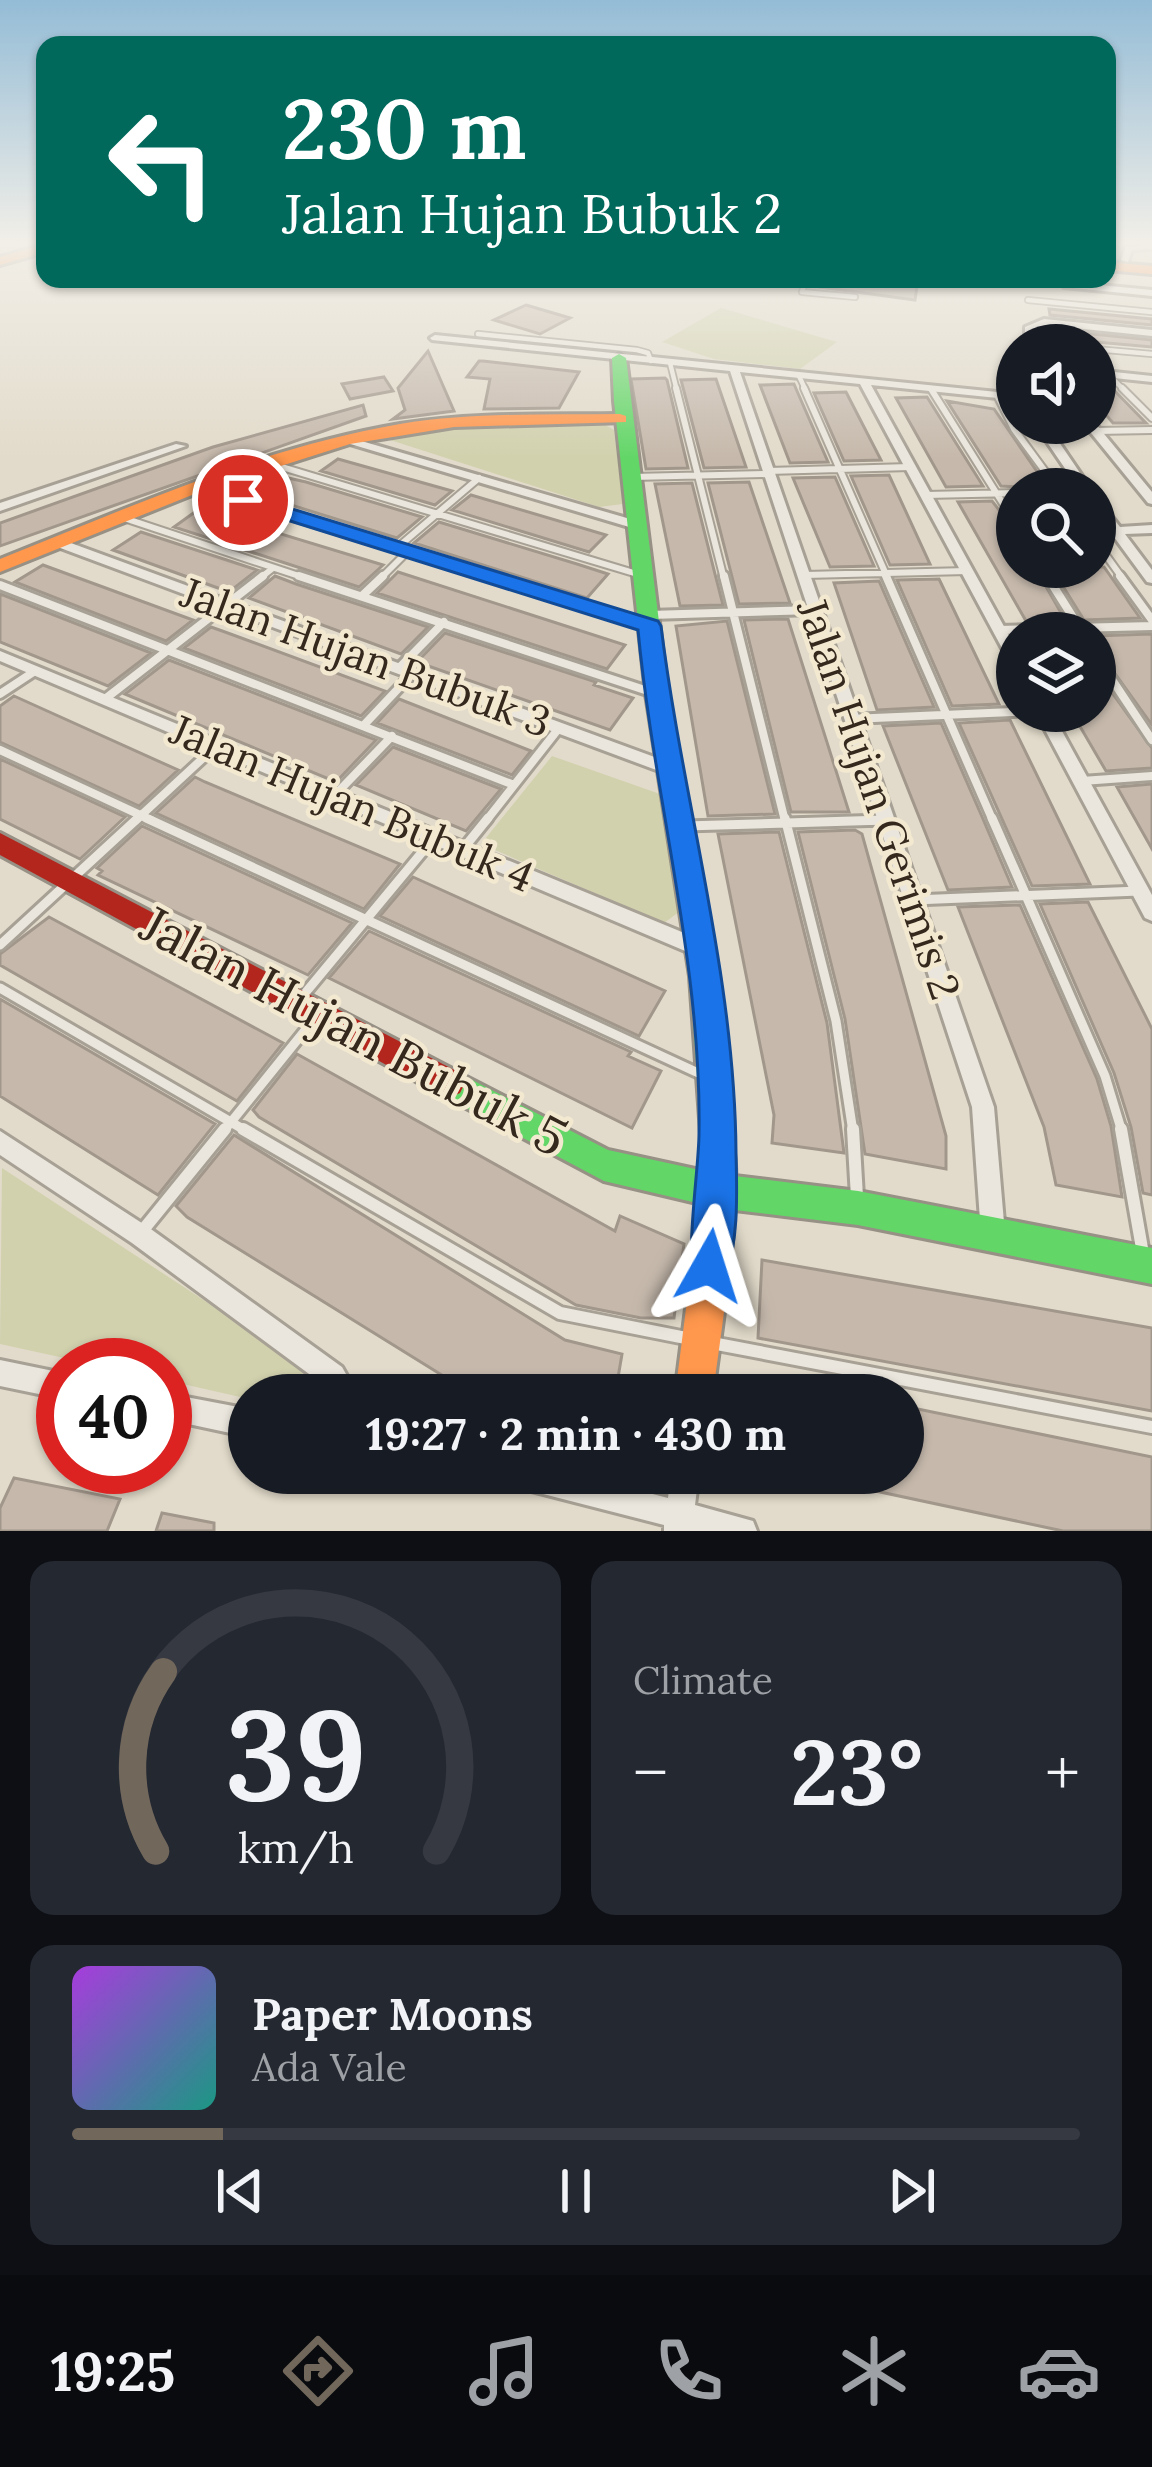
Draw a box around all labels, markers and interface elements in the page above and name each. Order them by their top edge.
text: 230 m [282,74,527,182]
icon: left [84,84,240,240]
text: Jalan Hujan Bubuk 2 [282,179,782,248]
map controls [996,324,1116,732]
button: sound [996,324,1116,444]
pin [192,449,294,551]
icon: arrive [210,467,276,533]
button: search [996,468,1116,588]
street label: Jalan Hujan Bubuk 3 [173,565,558,749]
street label: Jalan Hujan Gerimis 2 [785,591,973,1006]
button: layers [996,612,1116,732]
street label: Jalan Hujan Bubuk 4 [161,702,542,904]
street label: Jalan Hujan Bubuk 5 [129,890,578,1170]
position arrow [646,1203,772,1329]
speed limit sign: 40 [36,1338,192,1494]
text: 19:27 · 2 min · 430 m [366,1405,786,1462]
text: Climate [633,1655,773,1705]
text: 39 [225,1674,366,1834]
text: 23° [790,1714,923,1830]
text: − [633,1730,668,1814]
text: + [1045,1730,1080,1814]
text: km/h [238,1820,353,1875]
text: Paper Moons [252,1985,533,2042]
text: Ada Vale [252,2042,407,2092]
icon: previous [207,2158,273,2224]
icon: pause [543,2158,609,2224]
icon: next [879,2158,945,2224]
icon: directions [276,2329,360,2413]
icon: music [462,2329,546,2413]
icon: phone [647,2329,731,2413]
icon: climate [832,2329,916,2413]
icon: car [1017,2329,1101,2413]
text: 19:25 [51,2337,175,2406]

